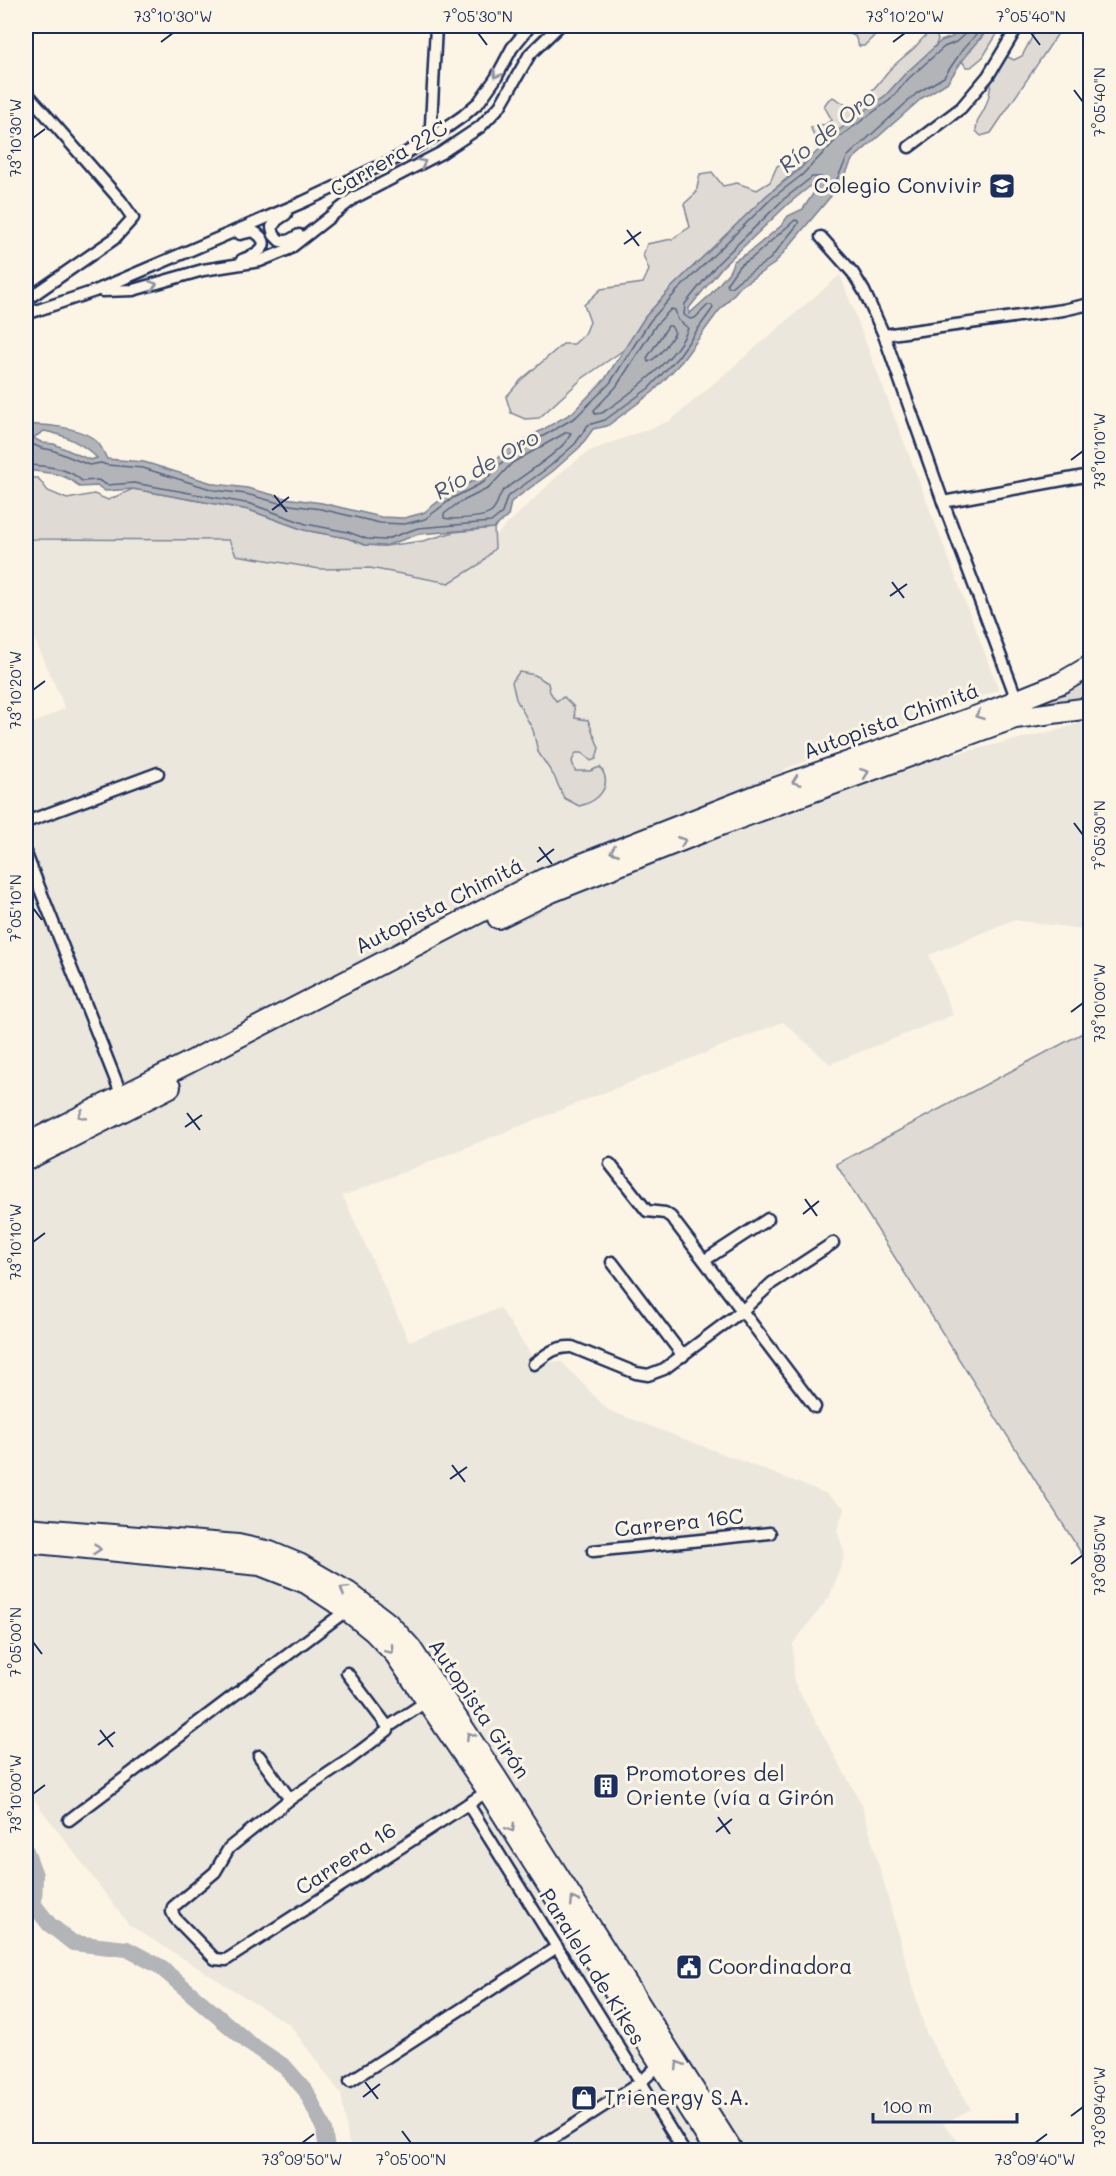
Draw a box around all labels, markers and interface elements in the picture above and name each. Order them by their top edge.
text: 73°10'30"W [134,6,212,26]
text: 7°05'30"N [443,6,513,26]
text: 73°10'20"W [866,6,944,26]
text: 7°05'40"N [996,6,1066,26]
text: 7°05'40"N [1089,67,1109,137]
one-way arrow [493,68,505,78]
water label: Río de Oro [772,82,881,179]
text: 73°10'30"W [5,99,25,177]
street label: Carrera 22C [325,113,452,202]
one-way arrow [415,159,426,170]
place label: Colegio Convivir [814,171,982,198]
school or university icon: Colegio Convivir [987,171,1017,201]
one-way arrow [148,279,158,292]
text: 73°10'10"W [1089,413,1109,489]
water label: Río de Oro [428,422,544,505]
text: 73°10'20"W [5,651,25,729]
street label: Autopista Chimitá [799,675,982,764]
one-way arrow [974,708,985,720]
one-way arrow [859,767,869,780]
one-way arrow [791,773,802,786]
text: 7°05'30"N [1089,800,1109,870]
one-way arrow [676,836,687,848]
one-way arrow [609,844,620,856]
street label: Autopista Chimitá [350,851,527,959]
text: 7°05'10"N [5,874,25,942]
text: 73°10'00"W [1089,963,1109,1043]
one-way arrow [78,1108,89,1120]
text: 73°10'10"W [5,1204,25,1280]
street label: Carrera 16C [613,1501,745,1542]
text: 73°09'50"W [1089,1515,1109,1595]
one-way arrow [92,1542,101,1555]
one-way arrow [340,1585,350,1597]
text: 7°05'00"N [5,1607,25,1677]
street label: Autopista Girón [423,1633,537,1783]
one-way arrow [383,1643,394,1653]
one-way arrow [465,1732,477,1742]
text: 73°10'00"W [5,1754,25,1834]
place label: Promotores del Oriente (vía a Girón [626,1759,834,1810]
building icon: Promotores del Oriente (vía a Girón [591,1771,621,1801]
street label: Carrera 16 [290,1815,401,1900]
one-way arrow [504,1821,515,1832]
street label: Paralela de Kikes [534,1883,652,2049]
one-way arrow [571,1896,582,1907]
public building icon: Coordinadora [674,1952,704,1982]
place label: Coordinadora [708,1952,852,1979]
one-way arrow [674,2061,686,2071]
text: 73°09'40"W [1089,2067,1109,2147]
shop icon: Trienergy S.A. [569,2083,599,2113]
place label: Trienergy S.A. [604,2083,750,2110]
scale bar [873,2086,1017,2124]
text: 100 m [882,2094,932,2118]
text: 73°09'50"W [262,2149,342,2169]
text: 7°05'00"N [376,2149,446,2169]
text: 73°09'40"W [995,2149,1075,2169]

